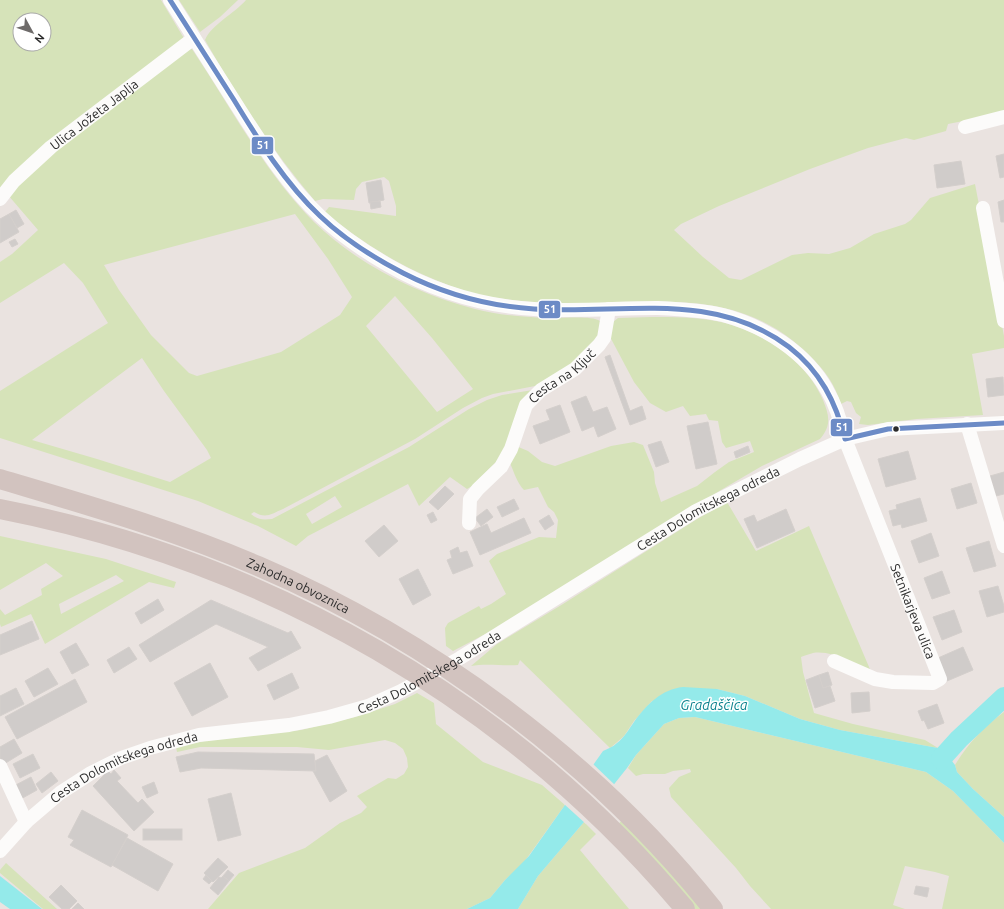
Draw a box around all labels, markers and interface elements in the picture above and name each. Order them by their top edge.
north arrow [12,12,52,52]
text: N [32,31,47,45]
street label: Ulica Jožeta Japlja [47,76,141,152]
line badge: 51 [251,136,274,155]
text: 51 [257,139,269,151]
line badge: 51 [538,300,561,319]
text: 51 [544,303,556,315]
street label: Cesta na Ključ [525,346,598,406]
line badge: 51 [830,418,853,437]
text: 51 [836,421,848,433]
unlabelled marker [891,424,901,434]
street label: Cesta Dolomitskega odreda [634,463,782,553]
street label: Zahodna obvoznica [245,555,352,616]
street label: Setnikarjeva ulica [888,562,938,661]
street label: Cesta Dolomitskega odreda [356,628,503,716]
water label: Gradaščica [680,697,748,713]
street label: Cesta Dolomitskega odreda [47,729,199,806]

